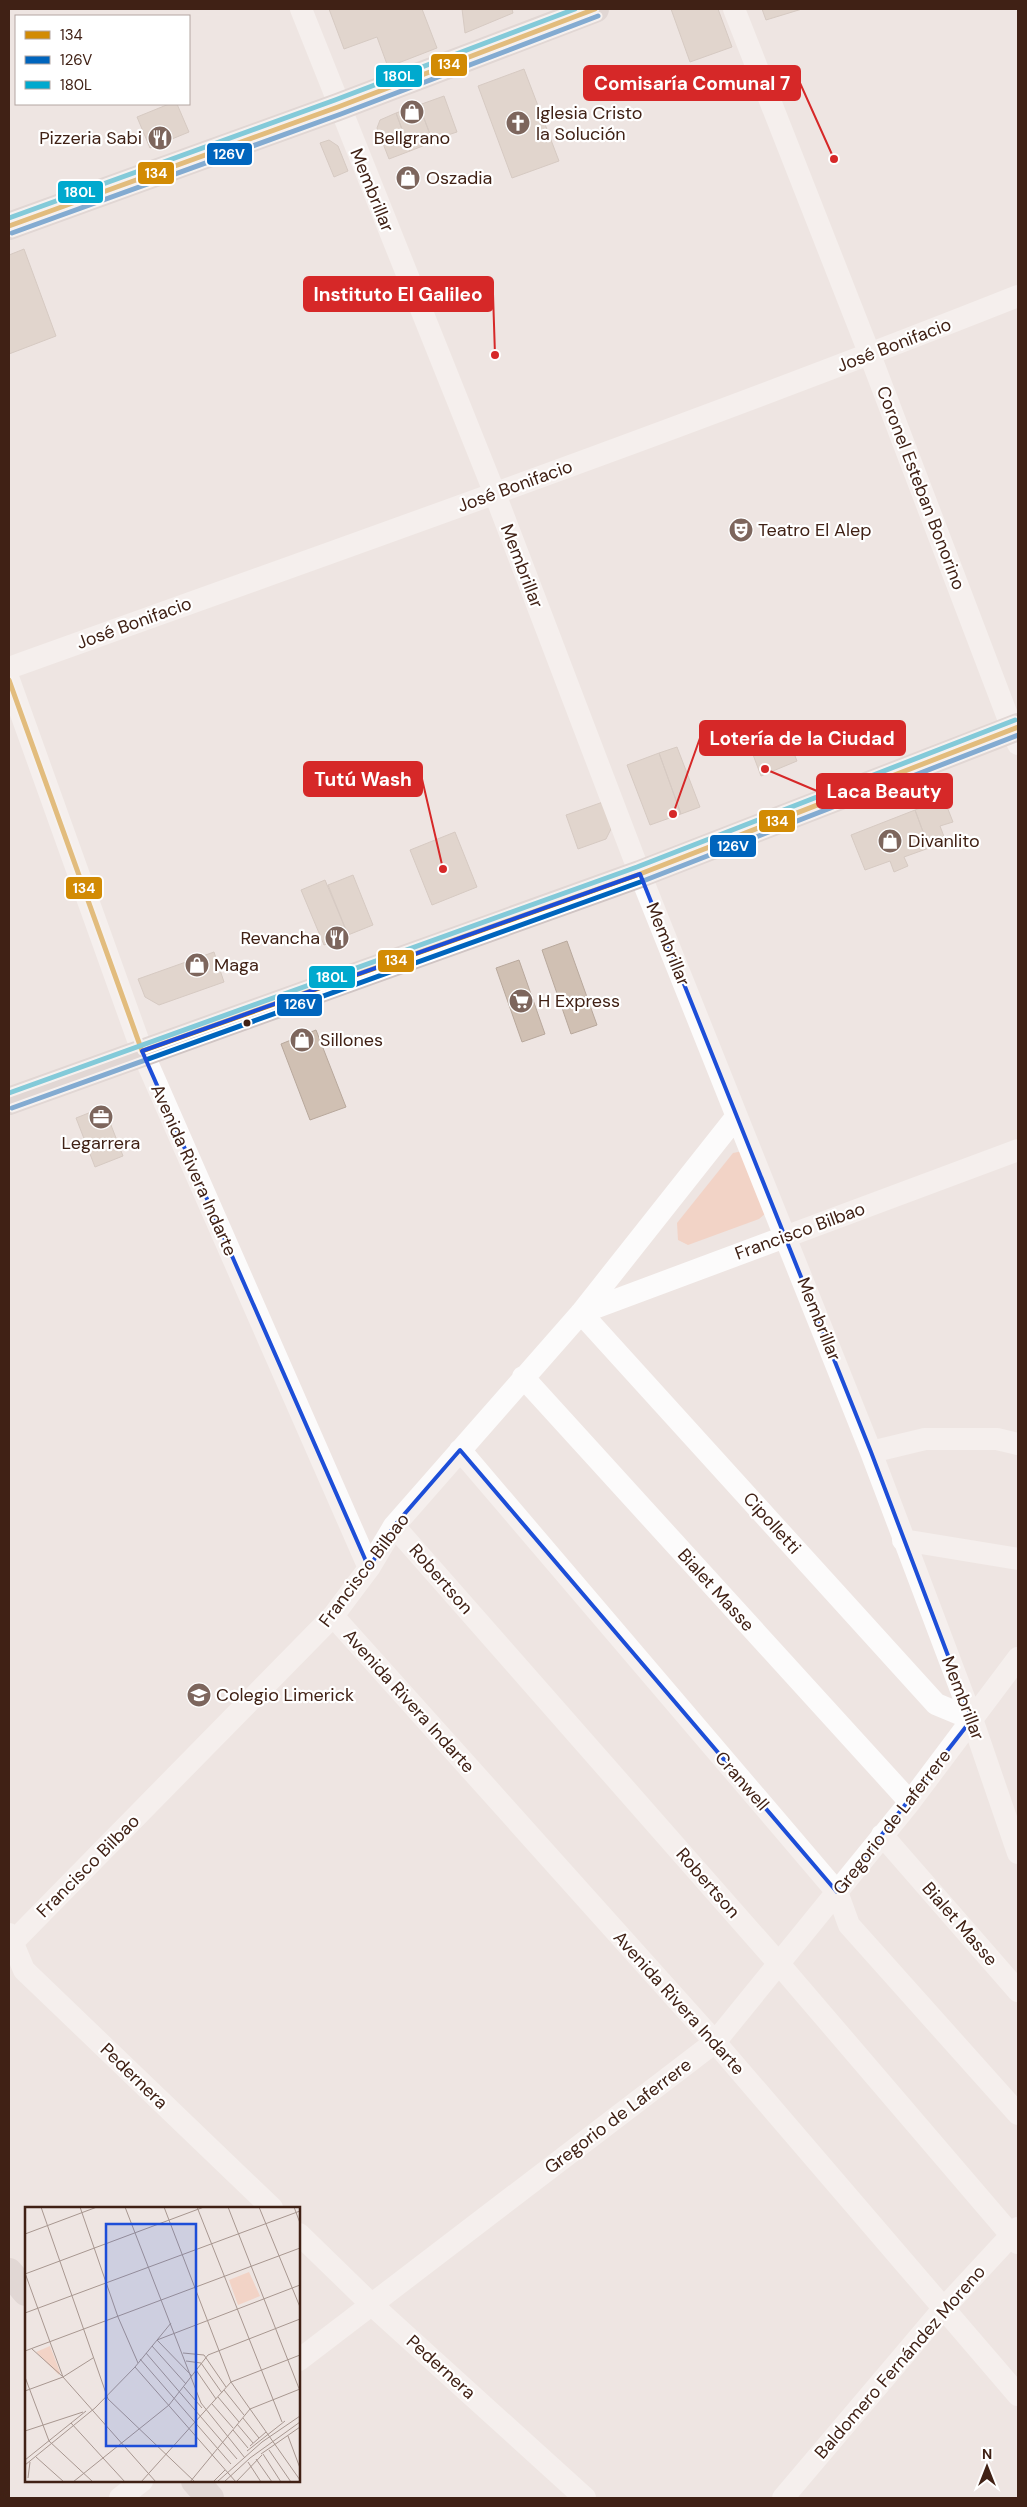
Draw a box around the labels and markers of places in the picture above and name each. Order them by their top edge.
callout: Comisaría Comunal 7 [584,66,800,100]
shop icon: Bellgrano [399,99,425,125]
place label: Iglesia Cristo la Solución [536,101,642,146]
church icon: Iglesia Cristo la Solución [505,110,531,136]
restaurant icon: Pizzeria Sabi [147,125,173,151]
place label: Pizzeria Sabi [39,126,142,150]
place label: Bellgrano [374,126,450,150]
shop icon: Oszadia [395,165,421,191]
place label: Oszadia [426,166,492,190]
callout: Instituto El Galileo [304,277,493,311]
theatre icon: Teatro El Alep [728,517,754,543]
place label: Teatro El Alep [758,518,872,542]
callout: Lotería de la Ciudad [700,721,905,755]
callout: Tutú Wash [304,762,422,796]
callout: Laca Beauty [817,774,952,808]
shop icon: Divanlito [877,828,903,854]
place label: Divanlito [908,829,980,853]
restaurant icon: Revancha [324,925,350,951]
place label: Revancha [240,926,320,950]
shop icon: Maga [184,952,210,978]
place label: Maga [214,953,259,977]
supermarket icon: H Express [508,988,534,1014]
place label: H Express [538,989,620,1013]
unlabelled marker [242,1018,252,1028]
shop icon: Sillones [289,1027,315,1053]
place label: Sillones [320,1028,383,1052]
office icon: Legarrera [88,1104,114,1130]
place label: Legarrera [62,1131,140,1155]
school or university icon: Colegio Limerick [186,1682,212,1708]
place label: Colegio Limerick [216,1683,354,1707]

